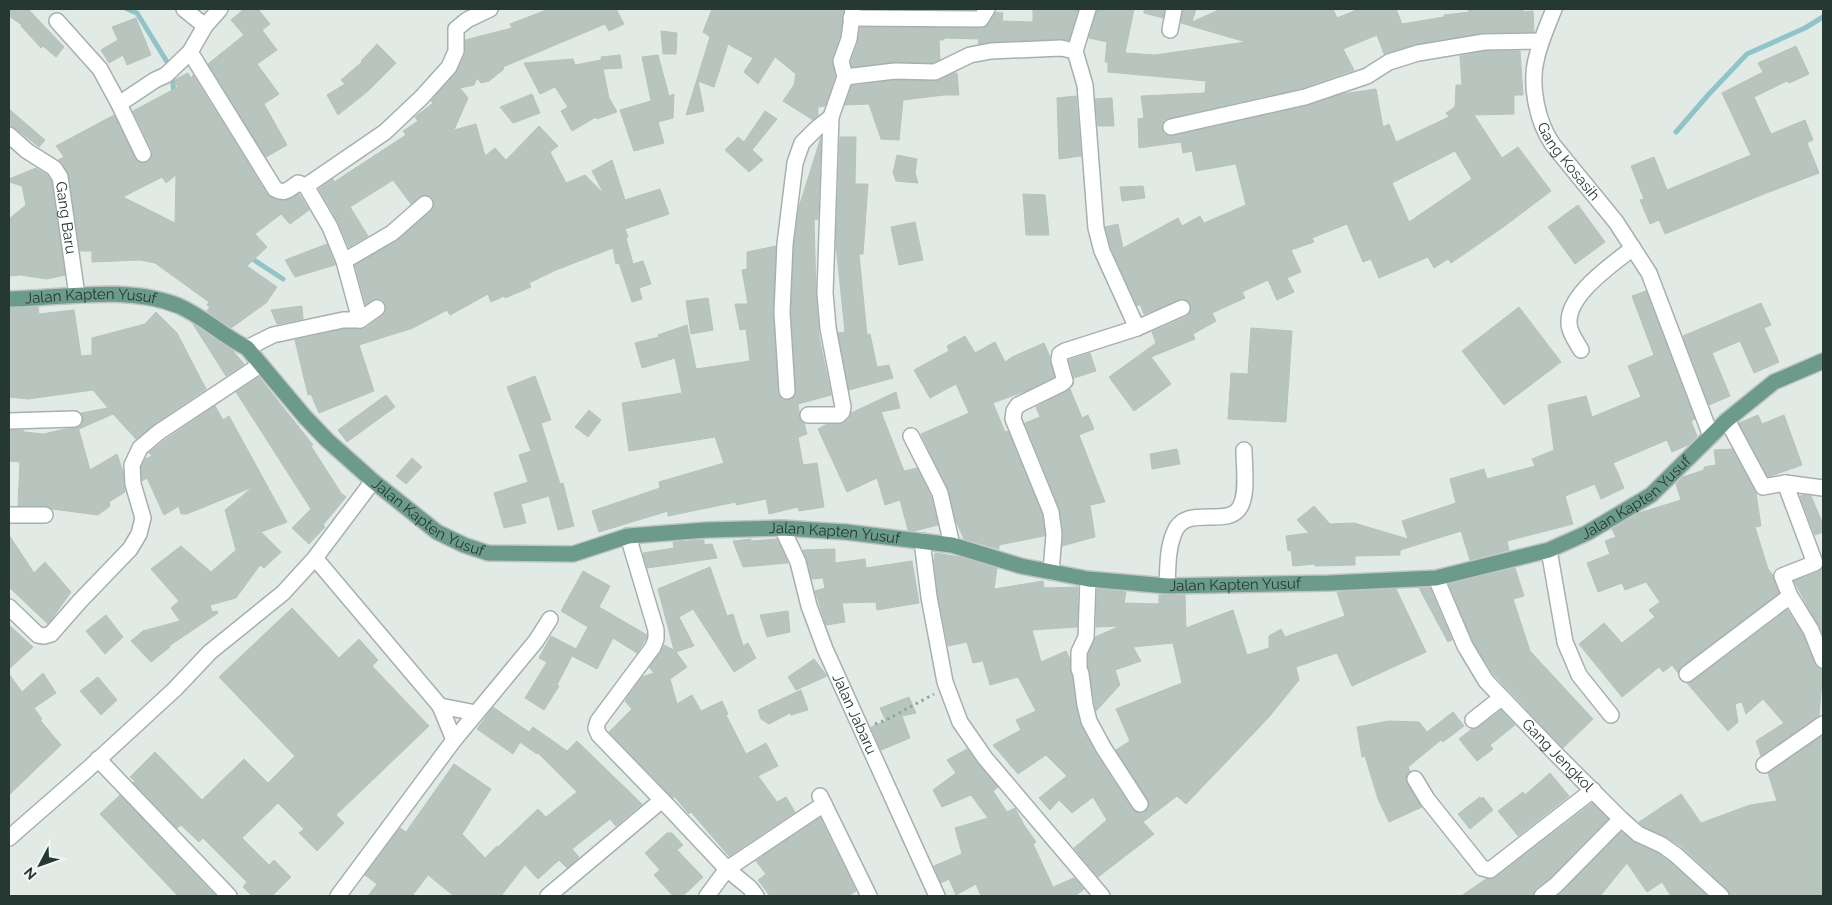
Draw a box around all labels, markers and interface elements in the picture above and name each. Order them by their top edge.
street label: Gang Kosasih [1533,120,1604,204]
street label: Gang Baru [52,180,80,255]
street label: Jalan Kapten Yusuf [25,285,159,308]
street label: Jalan Kapten Yusuf [1579,451,1695,543]
street label: Jalan Kapten Yusuf [368,475,488,560]
street label: Jalan Kapten Yusuf [768,519,902,548]
street label: Jalan Kapten Yusuf [1169,575,1302,595]
street label: Jalan Jabaru [828,671,881,757]
street label: Gang Jengkol [1518,715,1598,796]
north arrow [15,840,65,890]
text: N [21,864,40,883]

